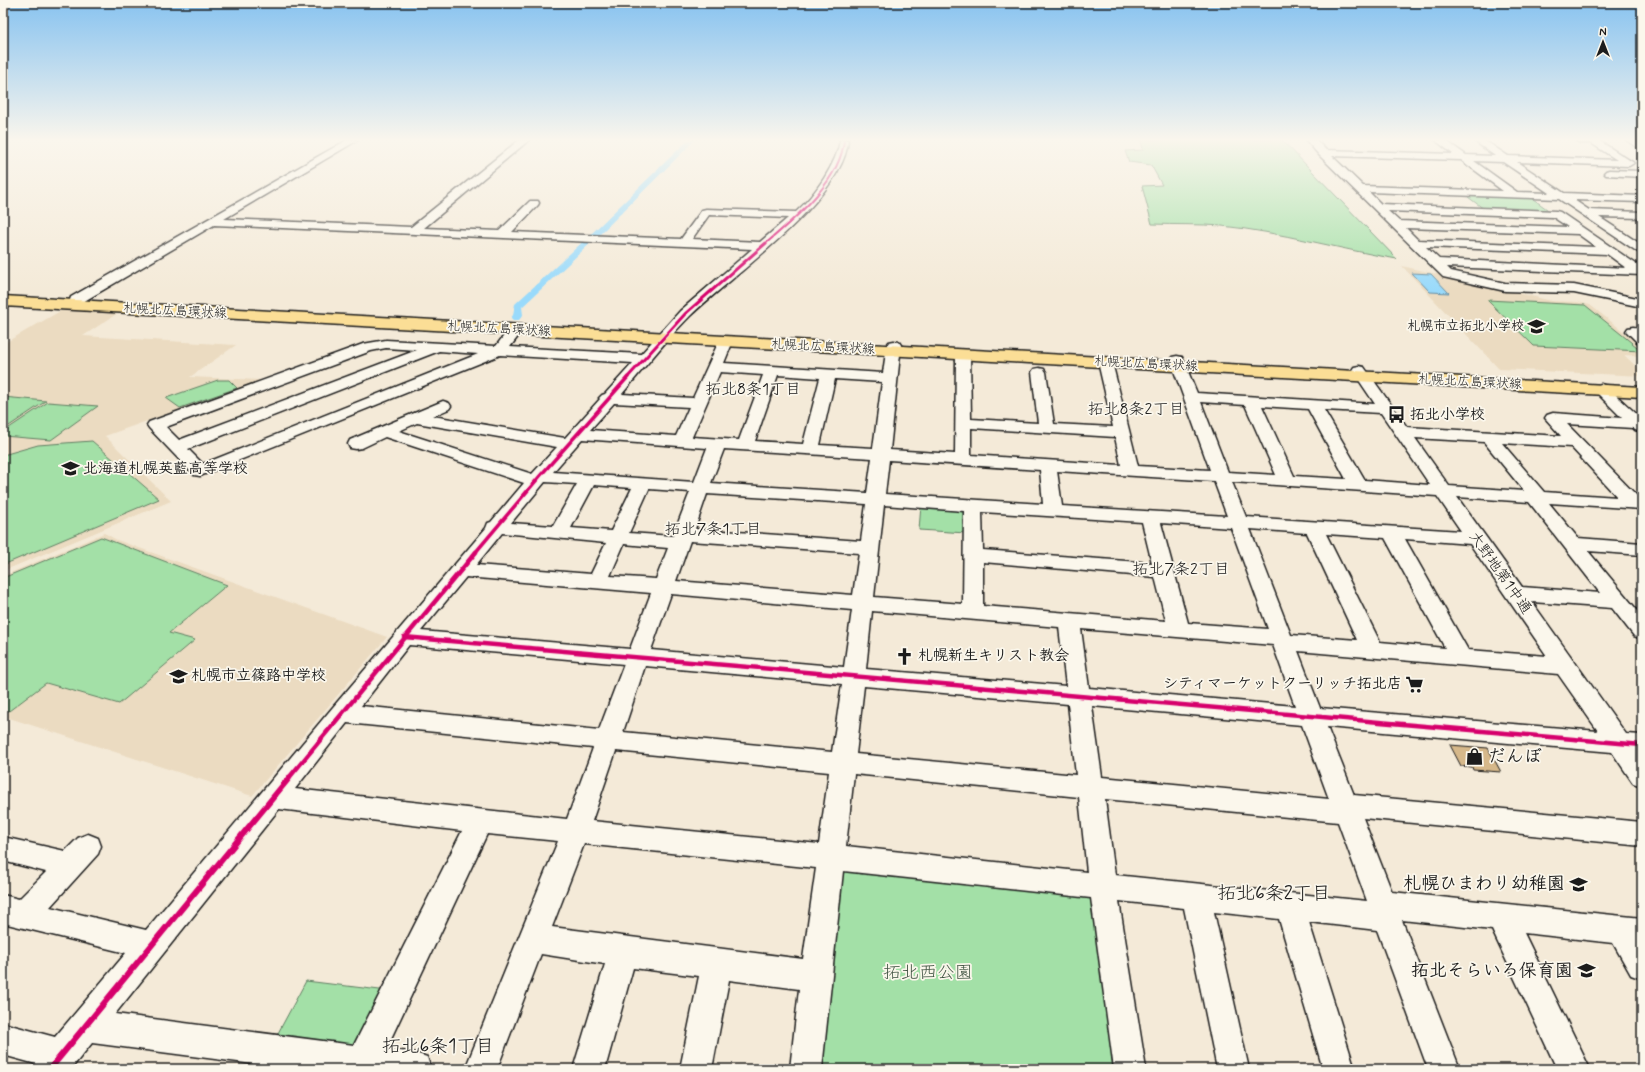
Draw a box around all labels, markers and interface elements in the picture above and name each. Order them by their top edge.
north arrow [1583,22,1623,62]
text: N [1599,26,1607,40]
street label: 札幌北広島環状線 [123,300,228,322]
school or university icon: 札幌市立拓北小学校 [1527,316,1547,336]
street label: 札幌北広島環状線 [447,318,552,340]
place label: 札幌市立拓北小学校 [1407,318,1524,335]
street label: 札幌北広島環状線 [771,336,876,358]
street label: 札幌北広島環状線 [1094,353,1199,375]
street label: 札幌北広島環状線 [1418,371,1523,393]
district label: 拓北8条1丁目 [705,379,801,400]
district label: 拓北8条2丁目 [1088,399,1184,420]
bus stop icon: 拓北小学校 [1387,405,1407,425]
place label: 拓北小学校 [1410,405,1485,425]
school or university icon: 北海道札幌英藍高等学校 [60,459,80,479]
place label: 北海道札幌英藍高等学校 [83,459,248,479]
district label: 拓北7条1丁目 [665,519,761,540]
street label: 大野地第1中通 [1464,528,1536,618]
district label: 拓北7条2丁目 [1132,559,1230,580]
church icon: 札幌新生キリスト教会 [895,646,915,666]
place label: 札幌新生キリスト教会 [918,646,1069,666]
school or university icon: 札幌市立篠路中学校 [168,666,188,686]
place label: 札幌市立篠路中学校 [191,666,326,686]
place label: シティマーケットクーリッチ拓北店 [1163,674,1402,694]
supermarket icon: シティマーケットクーリッチ拓北店 [1405,674,1425,694]
place label: だんぼ [1488,745,1542,769]
shop icon: だんぼ [1465,747,1485,767]
place label: 札幌ひまわり幼稚園 [1403,872,1565,896]
school or university icon: 札幌ひまわり幼稚園 [1568,874,1588,894]
district label: 拓北6条2丁目 [1217,881,1331,906]
place label: 拓北そらいろ保育園 [1411,959,1573,983]
park label: 拓北西公園 [883,961,973,985]
school or university icon: 拓北そらいろ保育園 [1576,961,1596,981]
district label: 拓北6条1丁目 [381,1034,495,1059]

